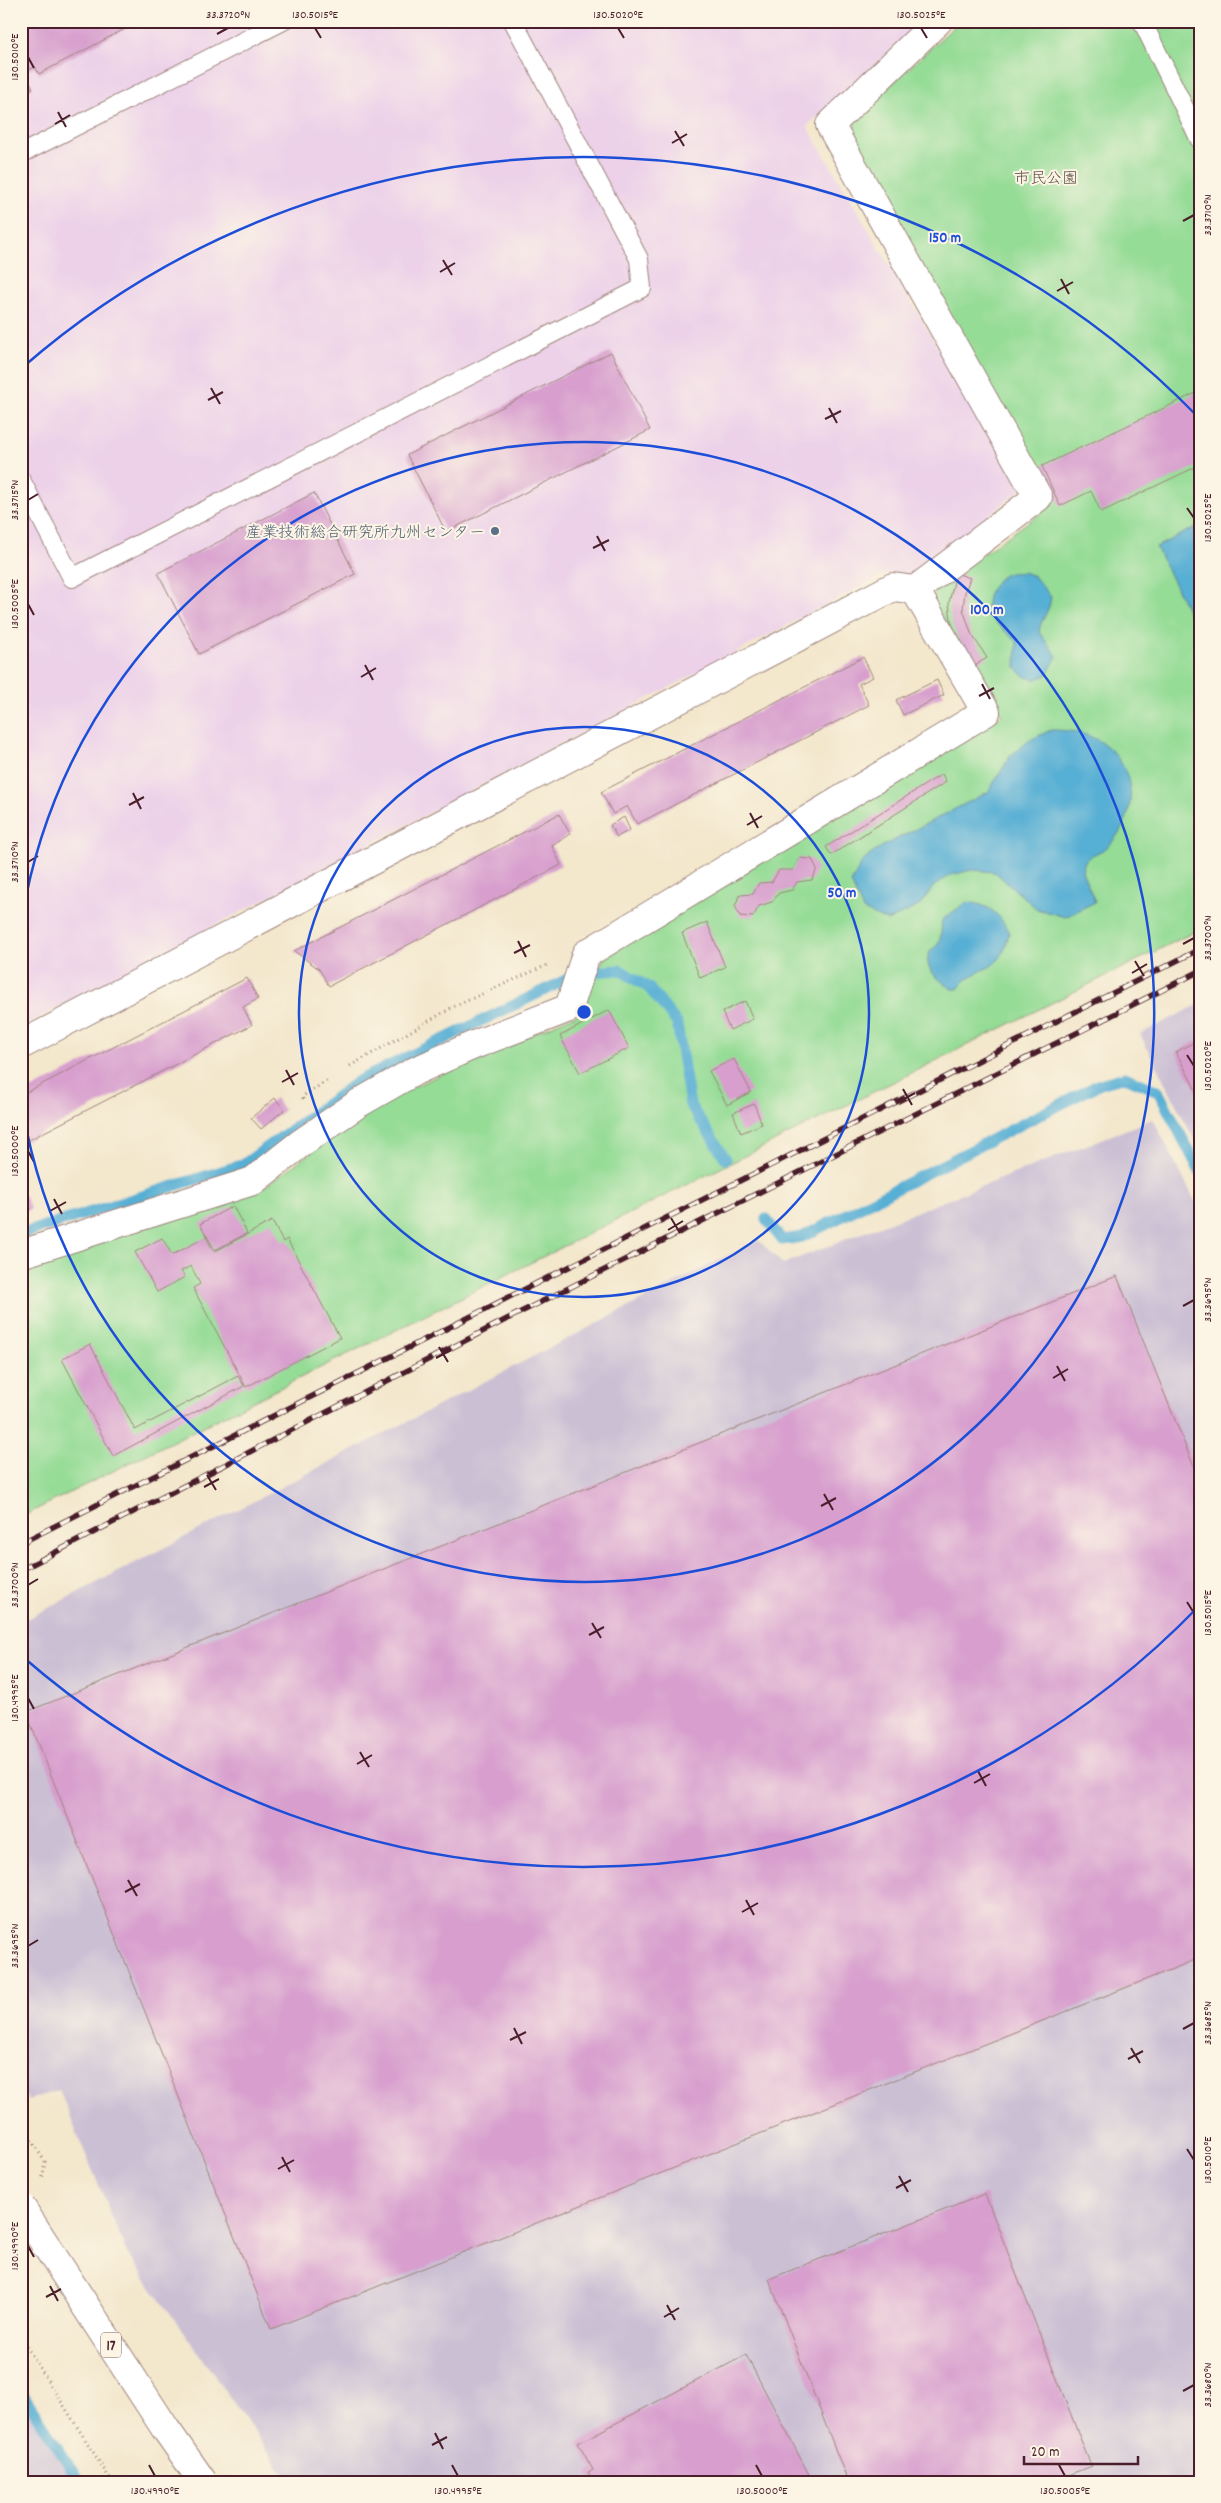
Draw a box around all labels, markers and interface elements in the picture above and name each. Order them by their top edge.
text: 33.3720°N [206,7,250,24]
text: 130.5015°E [292,7,339,24]
text: 130.5020°E [593,7,643,24]
text: 130.5025°E [897,7,946,24]
text: 130.5010°E [7,33,24,81]
park label: 市民公園 [1014,168,1078,191]
text: 33.3710°N [1200,194,1217,236]
text: 150 m [929,228,961,250]
text: 33.3715°N [7,480,24,520]
text: 130.5025°E [1200,493,1217,542]
place label: 産業技術総合研究所九州センター [246,522,485,545]
marker: 産業技術総合研究所九州センター [489,525,501,537]
text: 130.5005°E [7,578,24,629]
text: 100 m [970,600,1004,622]
text: 33.3710°N [7,841,24,883]
text: 50 m [828,883,856,905]
text: 33.3700°N [1200,915,1217,961]
centre of rings [575,1003,593,1021]
text: 130.5020°E [1200,1041,1217,1091]
text: 130.5000°E [7,1125,24,1176]
text: 33.3695°N [1200,1278,1217,1322]
text: 33.3700°N [7,1562,24,1608]
text: 130.5015°E [1200,1589,1217,1636]
text: 130.4995°E [7,1674,24,1722]
text: 33.3695°N [7,1924,24,1968]
text: 33.3685°N [1200,2001,1217,2045]
text: 130.5010°E [1200,2136,1217,2184]
text: 130.4990°E [7,2221,24,2270]
road number: 17 [101,2332,121,2358]
text: 33.3680°N [1200,2362,1217,2408]
scale bar [1024,2433,1137,2465]
text: 20 m [1031,2442,1059,2464]
text: 130.4990°E [131,2483,180,2500]
text: 130.4995°E [434,2483,482,2500]
text: 130.5000°E [737,2483,788,2500]
text: 130.5005°E [1040,2483,1091,2500]

